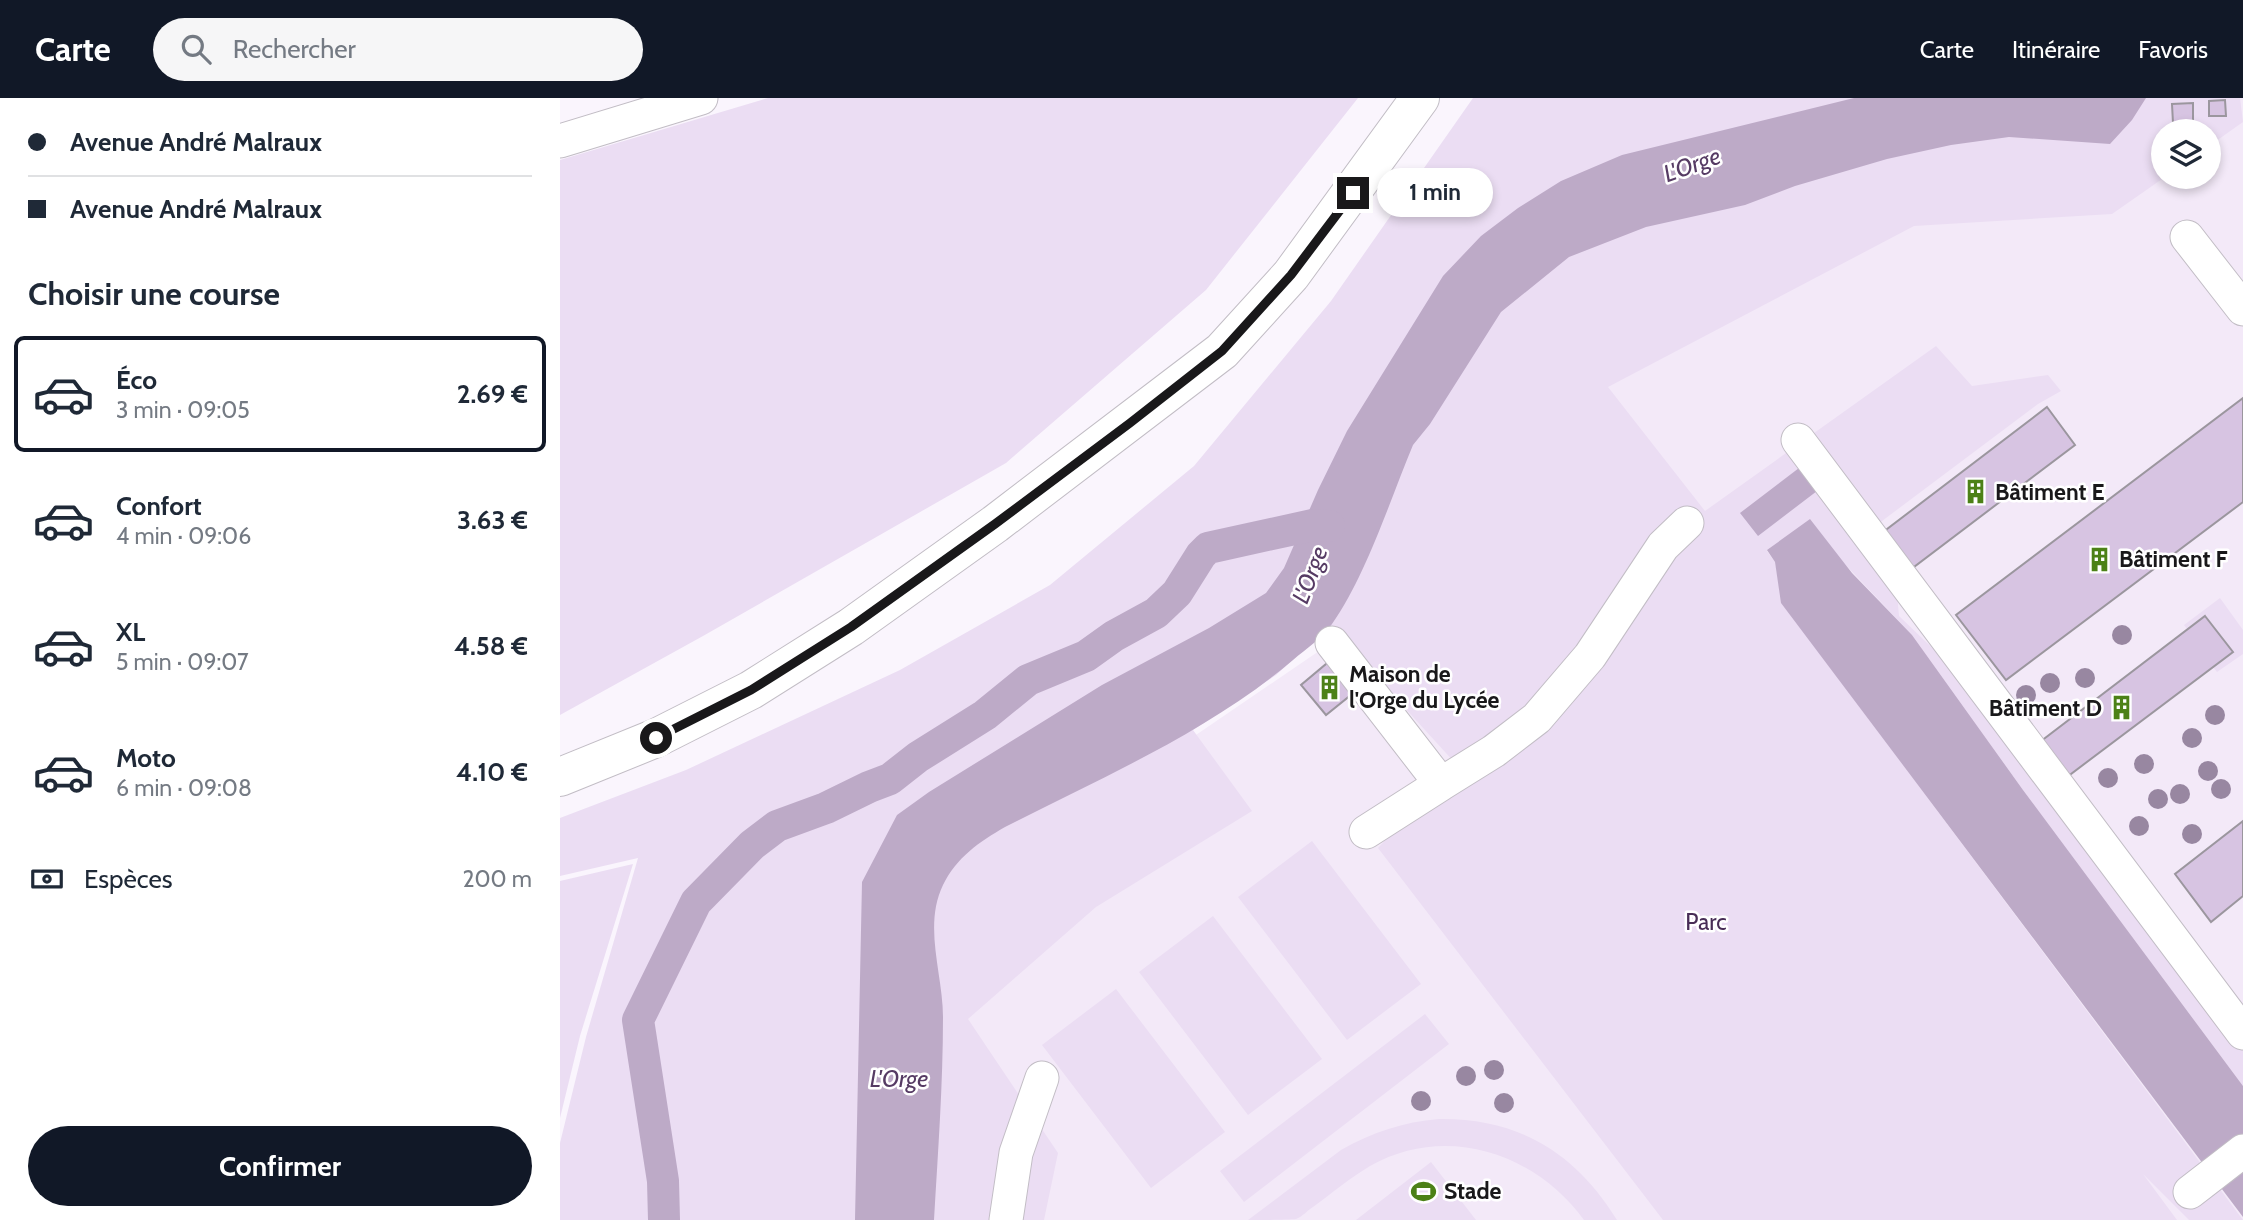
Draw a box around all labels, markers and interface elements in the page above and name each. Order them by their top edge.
search box [153,18,643,81]
text: Carte [35,29,111,69]
icon: search [177,30,215,68]
text: Rechercher [233,33,356,65]
text: Carte [1920,35,1974,64]
text: Itinéraire [2012,35,2100,64]
text: Favoris [2138,35,2208,64]
map controls [2151,119,2221,189]
button: layers [2151,119,2221,189]
text: Avenue André Malraux [70,126,322,158]
water label: L'Orge [1659,141,1724,188]
callout: 1 min [1378,168,1493,217]
route end [1337,177,1369,209]
text: 1 min [1409,178,1461,206]
text: Avenue André Malraux [70,193,322,225]
text: Choisir une course [28,274,280,313]
icon: car [32,363,95,426]
text: Éco [116,364,157,396]
text: 2.69 € [457,378,528,410]
text: 3 min · 09:05 [116,396,250,424]
building icon: Bâtiment E [1961,478,1989,506]
place label: Bâtiment E [1995,478,2105,506]
icon: car [32,489,95,552]
text: Confort [116,490,202,522]
text: 3.63 € [457,504,528,536]
text: 4 min · 09:06 [116,522,251,550]
water label: L'Orge [1286,542,1334,607]
building icon: Bâtiment F [2085,545,2113,573]
place label: Bâtiment F [2119,545,2228,573]
icon: car [32,615,95,678]
text: XL [116,616,145,648]
text: 4.58 € [454,630,528,662]
text: 5 min · 09:07 [116,648,249,676]
place label: Maison de l'Orge du Lycée [1349,660,1500,714]
building icon: Maison de l'Orge du Lycée [1315,673,1343,701]
place label: Bâtiment D [1989,694,2102,722]
building icon: Bâtiment D [2108,694,2136,722]
route start [640,722,672,754]
icon: car [32,741,95,804]
text: Moto [116,742,176,774]
text: 4.10 € [456,756,528,788]
text: 6 min · 09:08 [116,774,252,802]
icon: cash [28,860,66,898]
text: Espèces [84,863,173,895]
text: 200 m [462,865,532,893]
park label: Parc [1685,908,1727,936]
water label: L'Orge [870,1064,928,1093]
button: Confirmer [28,1126,532,1206]
sports icon: Stade [1410,1177,1438,1205]
place label: Stade [1444,1177,1502,1205]

